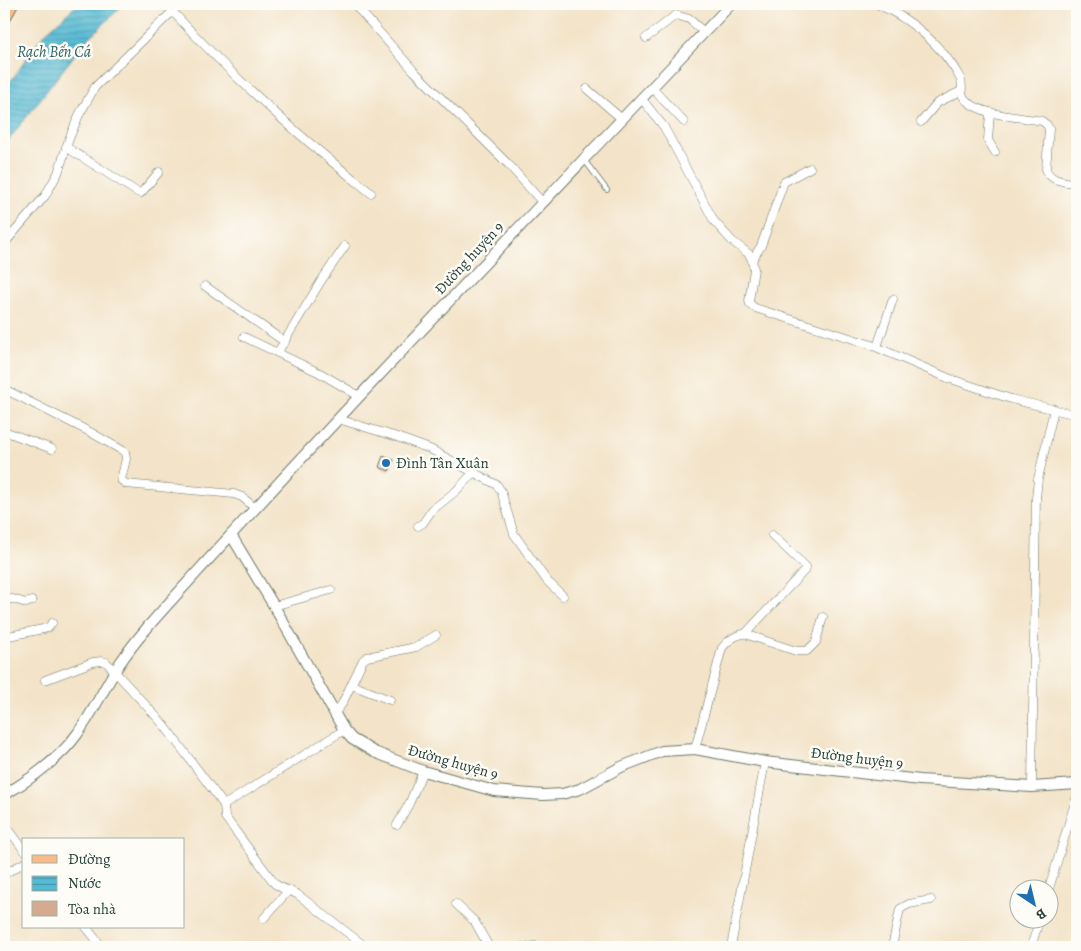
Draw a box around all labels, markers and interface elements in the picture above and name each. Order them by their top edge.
water label: Rạch Bến Cá [17,41,92,63]
street label: Đường huyện 9 [430,217,508,299]
place label: Đình Tân Xuân [396,453,489,473]
marker: Đình Tân Xuân [380,457,392,469]
street label: Đường huyện 9 [406,740,500,784]
street label: Đường huyện 9 [810,742,904,774]
legend [22,838,185,928]
text: Đường [68,849,111,869]
text: Nước [68,873,101,893]
north arrow [1008,878,1058,928]
text: Tòa nhà [68,899,116,919]
text: B [1032,904,1050,925]

